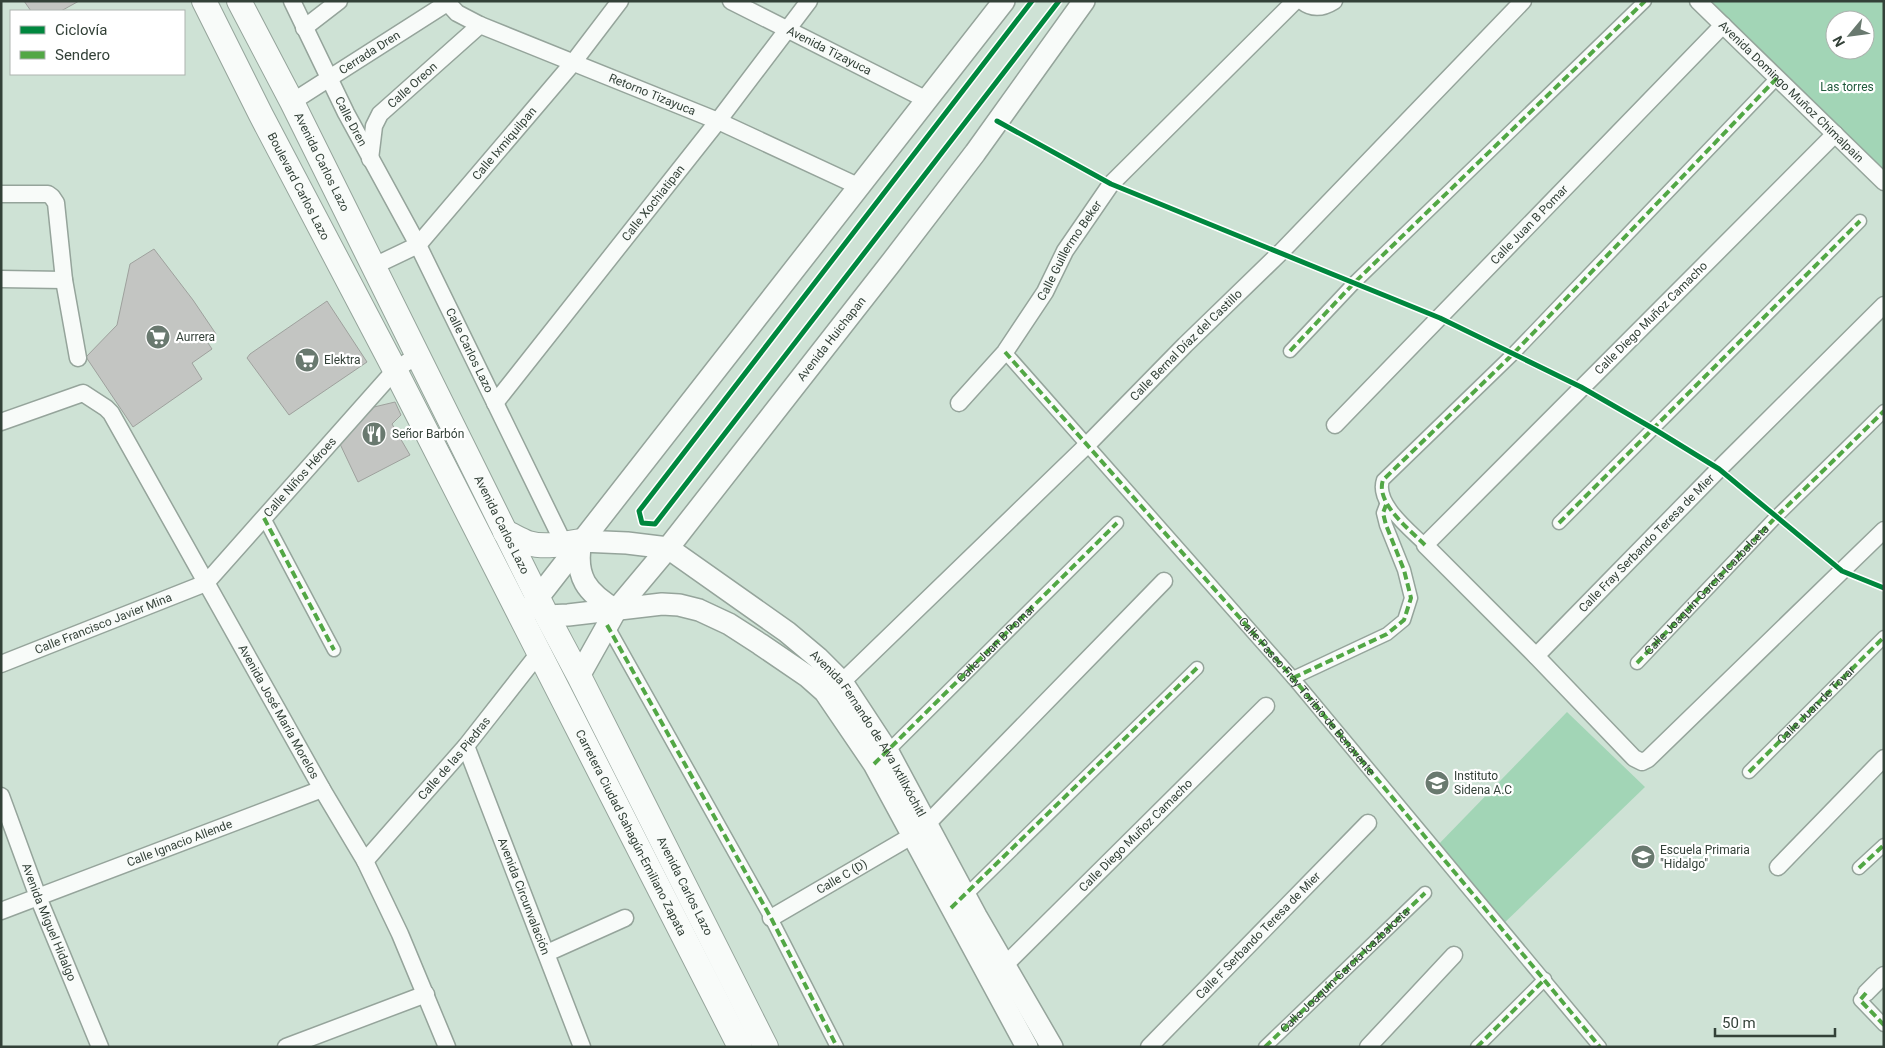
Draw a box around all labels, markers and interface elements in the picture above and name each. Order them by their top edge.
legend [10,10,185,75]
north arrow [1825,10,1875,60]
street label: Avenida Domingo Muñoz Chimalpain [1716,18,1866,165]
text: Ciclovía [55,21,108,39]
street label: Avenida Tizayuca [785,23,874,78]
street label: Cerrada Dren [336,28,403,77]
text: N [1829,33,1848,50]
text: Sendero [55,46,110,64]
street label: Calle Oreon [385,59,440,111]
street label: Retorno Tizayuca [607,71,698,118]
park label: Las torres [1820,80,1874,94]
street label: Calle Dren [332,94,370,149]
street label: Calle Ixmiquilpan [469,104,539,183]
street label: Avenida Carlos Lazo [291,110,352,214]
street label: Boulevard Carlos Lazo [265,130,332,242]
street label: Calle Xochiatipan [619,162,687,244]
street label: Calle Juan B Pomar [1488,182,1571,267]
street label: Calle Guillermo Beker [1034,198,1105,303]
street label: Calle Diego Muñoz Camacho [1592,259,1710,377]
street label: Calle Bernal Díaz del Castillo [1127,287,1245,404]
street label: Avenida Huichapan [794,294,869,384]
street label: Calle Carlos Lazo [443,306,496,395]
supermarket icon: Aurrera [145,324,171,350]
place label: Aurrera [176,330,215,344]
supermarket icon: Elektra [294,347,320,373]
place label: Elektra [324,353,360,367]
restaurant icon: Señor Barbón [361,421,387,447]
place label: Señor Barbón [392,427,464,441]
street label: Calle Niños Héroes [261,434,339,520]
street label: Calle Fray Serbando Teresa de Mier [1576,471,1717,615]
street label: Avenida Carlos Lazo [471,473,532,577]
street label: Calle Joaquín García Icazbalceta [1641,522,1772,658]
street label: Calle Francisco Javier Mina [33,590,174,657]
street label: Calle Juan B Pomar [954,602,1038,685]
street label: Calle Paseo Fray Toribio de Benavente [1236,614,1378,778]
street label: Avenida José María Morelos [235,642,322,781]
street label: Avenida Fernando de Alva Ixtlilxóchitl [807,647,928,819]
street label: Calle Juan de Tovar [1774,663,1858,747]
street label: Calle de las Piedras [415,714,493,803]
street label: Carretera Ciudad Sahagún-Emiliano Zapata [573,727,689,938]
place label: Instituto Sidena A.C [1454,769,1512,797]
school or university icon: Instituto Sidena A.C [1424,770,1450,796]
street label: Calle Diego Muñoz Camacho [1076,776,1195,895]
street label: Calle Ignacio Allende [125,817,234,870]
street label: Avenida Carlos Lazo [654,834,716,938]
street label: Avenida Circunvalación [495,836,553,957]
place label: Escuela Primaria "Hidalgo" [1660,843,1750,871]
school or university icon: Escuela Primaria "Hidalgo" [1630,844,1656,870]
street label: Calle C (D) [814,856,870,897]
street label: Avenida Miguel Hidalgo [19,861,79,983]
street label: Calle F Serbando Teresa de Mier [1193,869,1323,1002]
street label: Calle Joaquín García Icazbalceta [1277,904,1413,1036]
scale bar [1715,1006,1835,1038]
text: 50 m [1722,1014,1756,1032]

